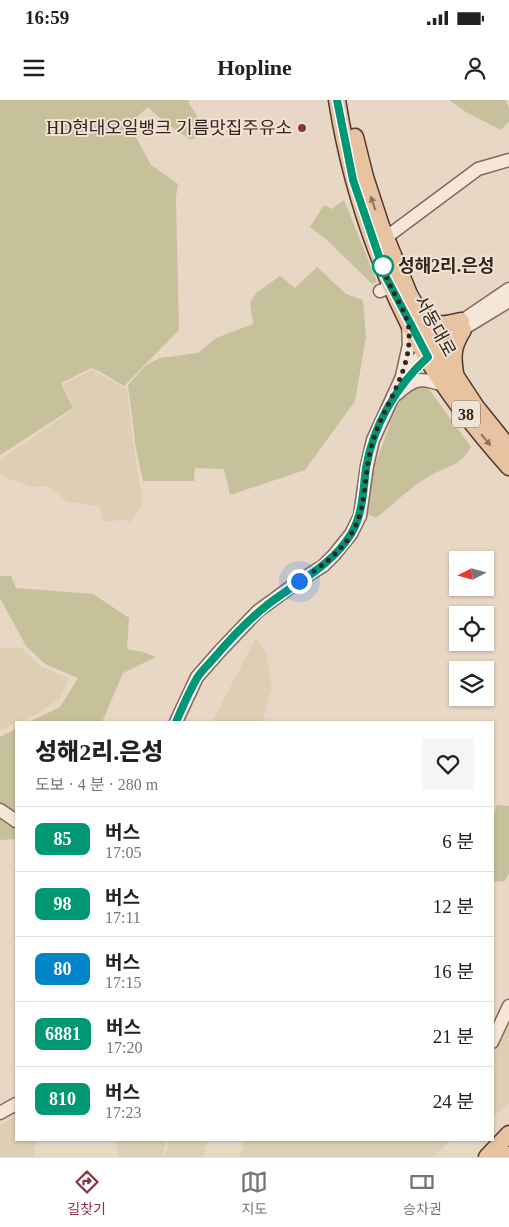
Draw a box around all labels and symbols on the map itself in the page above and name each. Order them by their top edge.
place label: HD현대오일뱅크 기름맛집주유소 [46,118,292,138]
marker: HD현대오일뱅크 기름맛집주유소 [296,122,308,134]
one-way arrow [369,195,377,210]
marker: 성해2리.은성 [372,255,394,277]
place label: 성해2리.은성 [398,256,494,276]
street label: 서동대로 [410,292,460,360]
road number: 38 [452,400,480,428]
one-way arrow [480,434,491,446]
north arrow [449,551,494,596]
your location [287,569,312,594]

